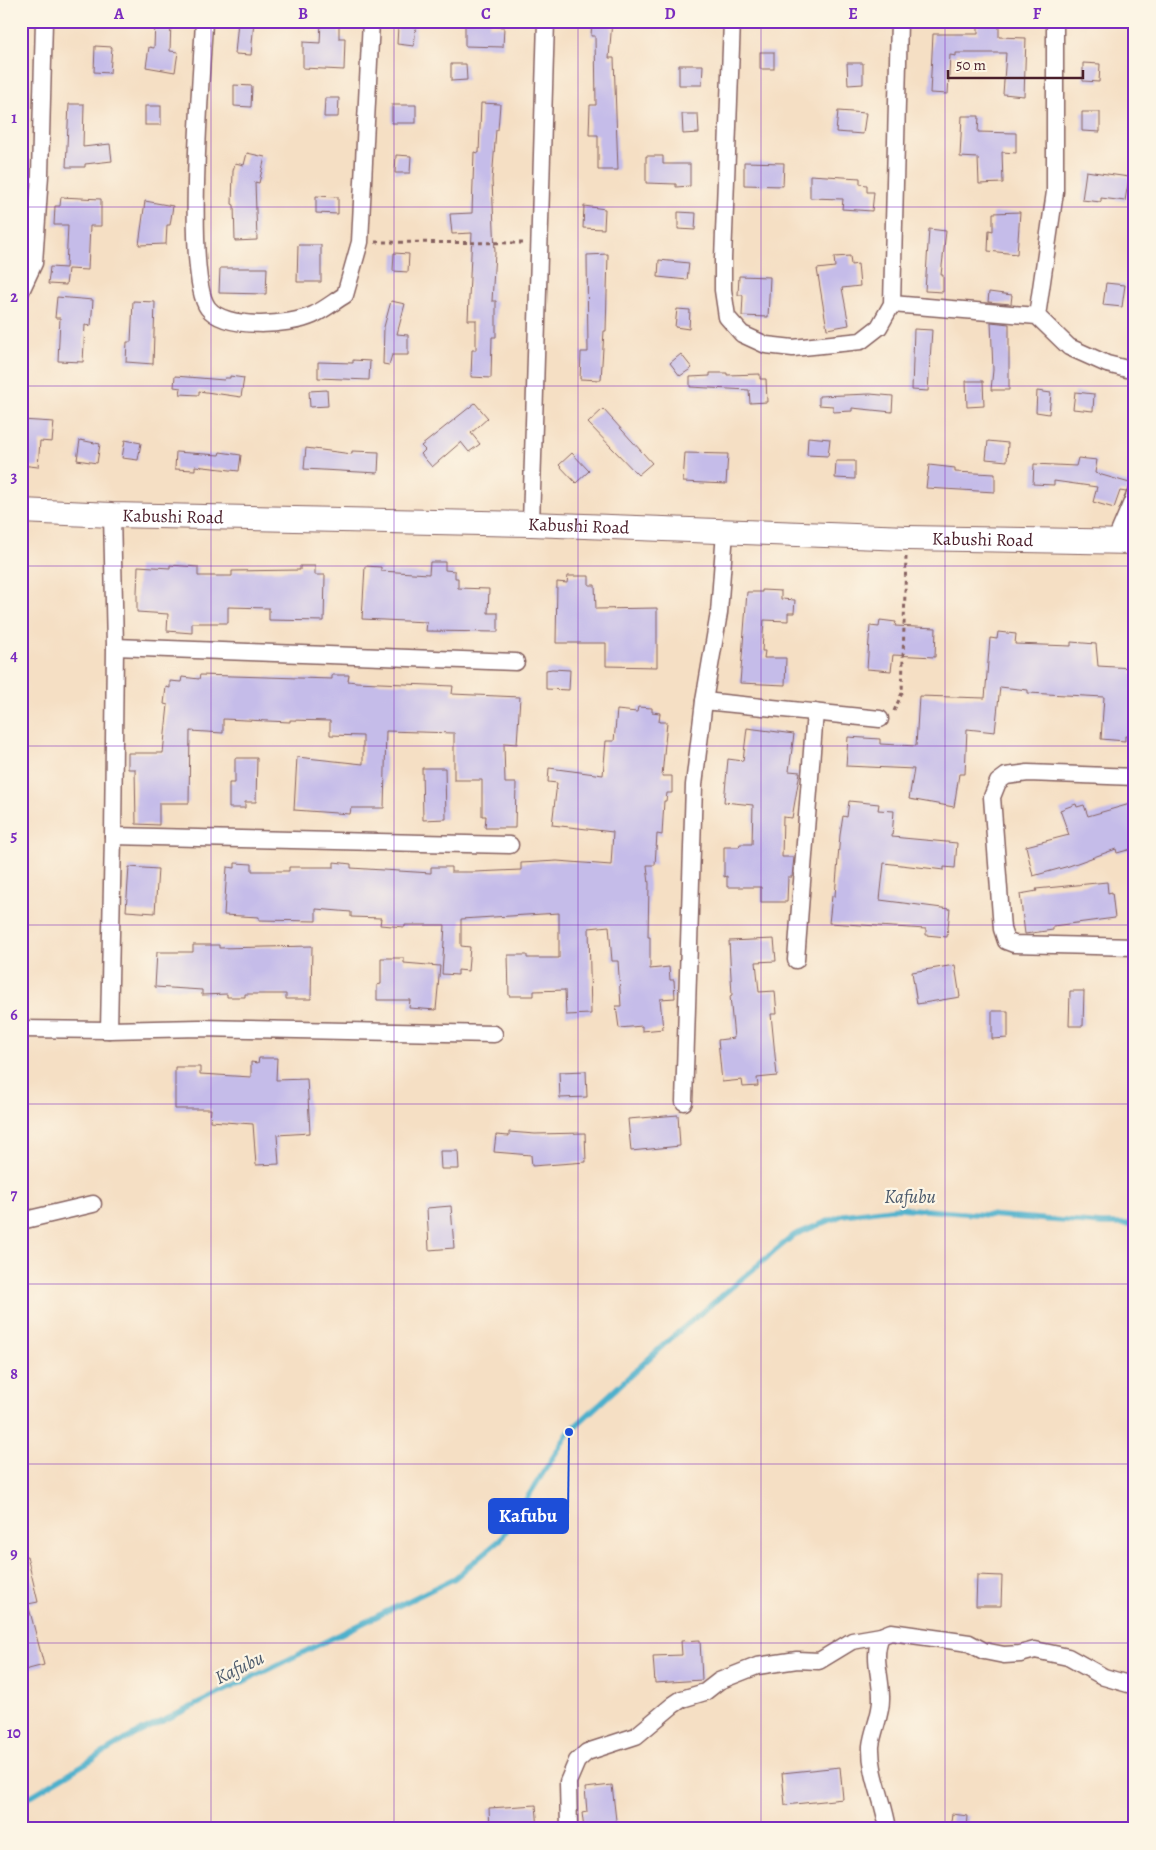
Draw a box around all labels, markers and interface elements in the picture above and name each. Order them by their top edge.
text: A [113,3,125,25]
text: B [298,3,308,25]
text: C [481,3,491,25]
text: D [664,3,676,25]
text: E [848,3,858,25]
text: F [1033,3,1042,25]
scale bar [948,48,1084,80]
text: 50 m [956,55,986,75]
text: 1 [11,107,17,129]
text: 2 [10,286,18,308]
text: 3 [11,466,18,488]
street label: Kabushi Road [122,503,224,529]
street label: Kabushi Road [528,512,630,540]
street label: Kabushi Road [932,526,1034,552]
text: 4 [10,645,18,667]
text: 5 [11,825,18,847]
text: 6 [10,1004,18,1026]
text: 7 [11,1184,18,1206]
water label: Kafubu [884,1184,936,1210]
text: 8 [10,1363,18,1385]
callout: Kafubu [489,1499,568,1533]
text: Kafubu [499,1503,558,1529]
text: 9 [10,1543,18,1565]
water label: Kafubu [211,1645,268,1691]
text: 10 [7,1722,21,1744]

